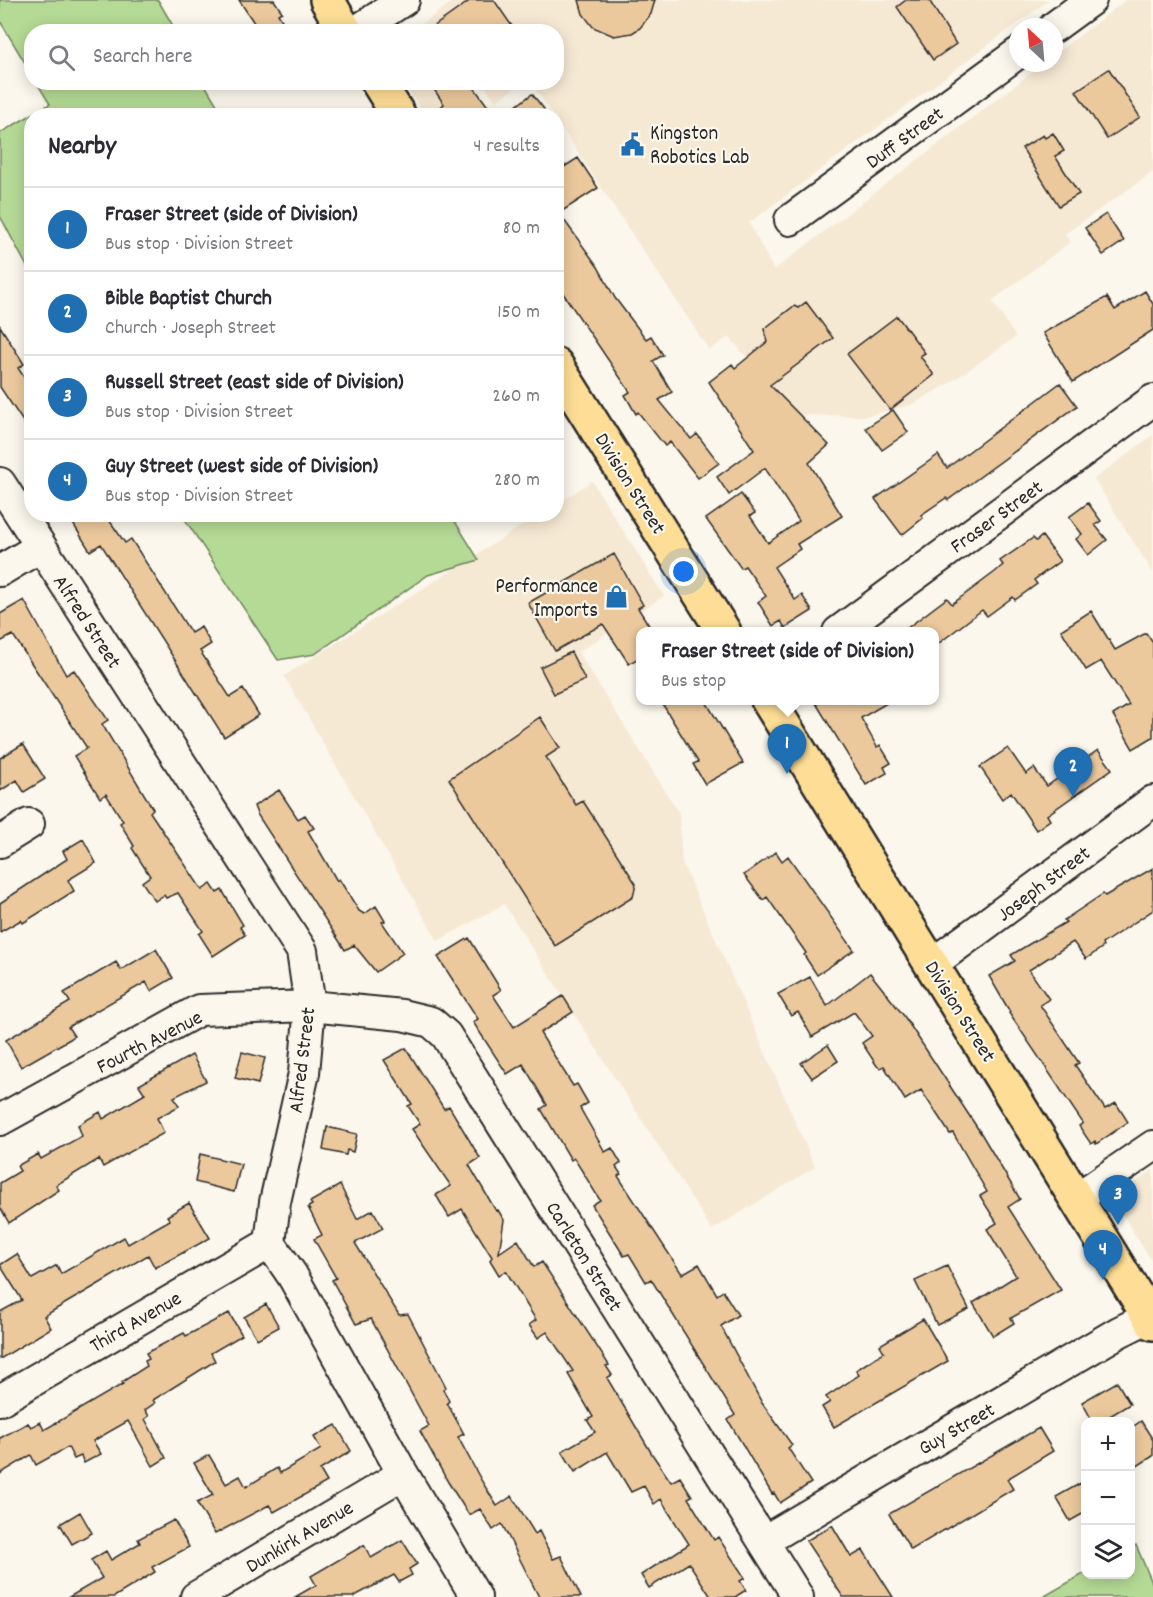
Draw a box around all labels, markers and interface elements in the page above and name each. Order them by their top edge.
north arrow [1009,18,1063,72]
search box [24,24,564,90]
icon: search [45,41,78,74]
text: Search here [93,42,192,73]
street label: Duff Street [861,101,951,178]
place label: Kingston Robotics Lab [650,120,749,174]
text: Nearby [48,129,116,166]
public building icon: Kingston Robotics Lab [619,131,645,157]
text: 4 results [473,133,540,161]
text: Fraser Street (side of Division) [105,200,358,231]
text: 1 [65,215,70,243]
text: 80 m [503,215,540,243]
text: Bus stop · Division Street [105,231,293,259]
text: Bible Baptist Church [105,284,272,315]
text: 2 [63,299,72,327]
text: 150 m [497,299,540,327]
text: Church · Joseph Street [105,315,276,343]
text: Russell Street (east side of Division) [105,368,404,399]
text: 3 [63,383,72,411]
text: 260 m [492,383,540,411]
text: Bus stop · Division Street [105,399,293,427]
street label: Division Street [585,428,672,541]
text: Guy Street (west side of Division) [105,452,378,483]
text: 4 [63,467,72,495]
text: 280 m [494,467,540,495]
street label: Fraser Street [945,474,1051,563]
text: Bus stop · Division Street [105,483,293,511]
your location [669,557,698,586]
street label: Alfred Street [44,570,127,676]
place label: Performance Imports [495,573,598,627]
shop icon: Performance Imports [603,584,629,610]
popup [636,627,939,705]
text: Fraser Street (side of Division) [661,637,914,668]
text: Bus stop [661,668,726,696]
pin: 1 [768,724,806,774]
pin: 2 [1054,748,1092,797]
street label: Joseph Street [992,840,1098,931]
street label: Division Street [915,956,1002,1069]
street label: Fourth Avenue [92,1004,208,1083]
street label: Alfred Street [283,1005,325,1115]
pin: 3 [1098,1176,1138,1225]
street label: Carleton Street [537,1197,628,1319]
pin: 4 [1084,1230,1122,1280]
street label: Third Avenue [85,1285,188,1362]
street label: Guy Street [914,1396,1002,1465]
map controls [1081,1417,1135,1579]
button: + [1081,1417,1135,1471]
button: − [1081,1471,1135,1525]
street label: Dunkirk Avenue [241,1495,360,1583]
button: layers [1081,1525,1135,1579]

